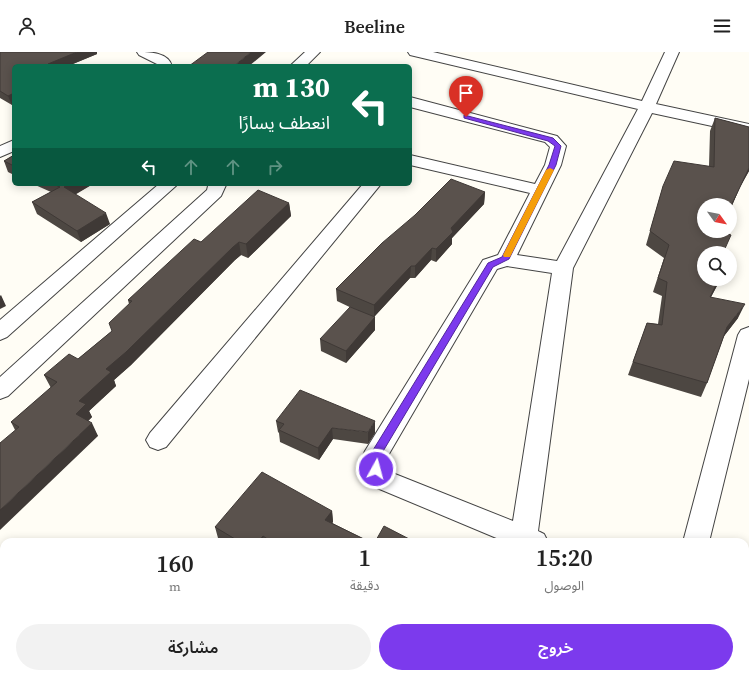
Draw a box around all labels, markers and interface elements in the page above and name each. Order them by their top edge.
text: Beeline [344,14,405,39]
icon: person [16,15,38,37]
icon: menu [711,15,733,37]
text: 130 m [253,68,330,106]
pin [449,76,483,117]
icon: left [344,80,396,132]
icon: arrive [455,82,477,104]
text: انعطف يسارًا [238,110,330,135]
icon: left [138,156,160,178]
icon: ahead [180,156,202,178]
icon: ahead [222,156,244,178]
icon: right [264,156,286,178]
north arrow [697,198,737,238]
map controls [697,198,737,286]
button: search [697,246,737,286]
position arrow [355,448,397,490]
text: 1 [358,541,371,574]
text: 15:20 [536,541,593,574]
text: 160 [156,547,194,580]
text: دقيقة [350,577,380,594]
text: الوصول [544,577,584,594]
text: m [169,578,181,595]
button: مشاركة [16,624,371,670]
button: خروج [379,624,733,670]

